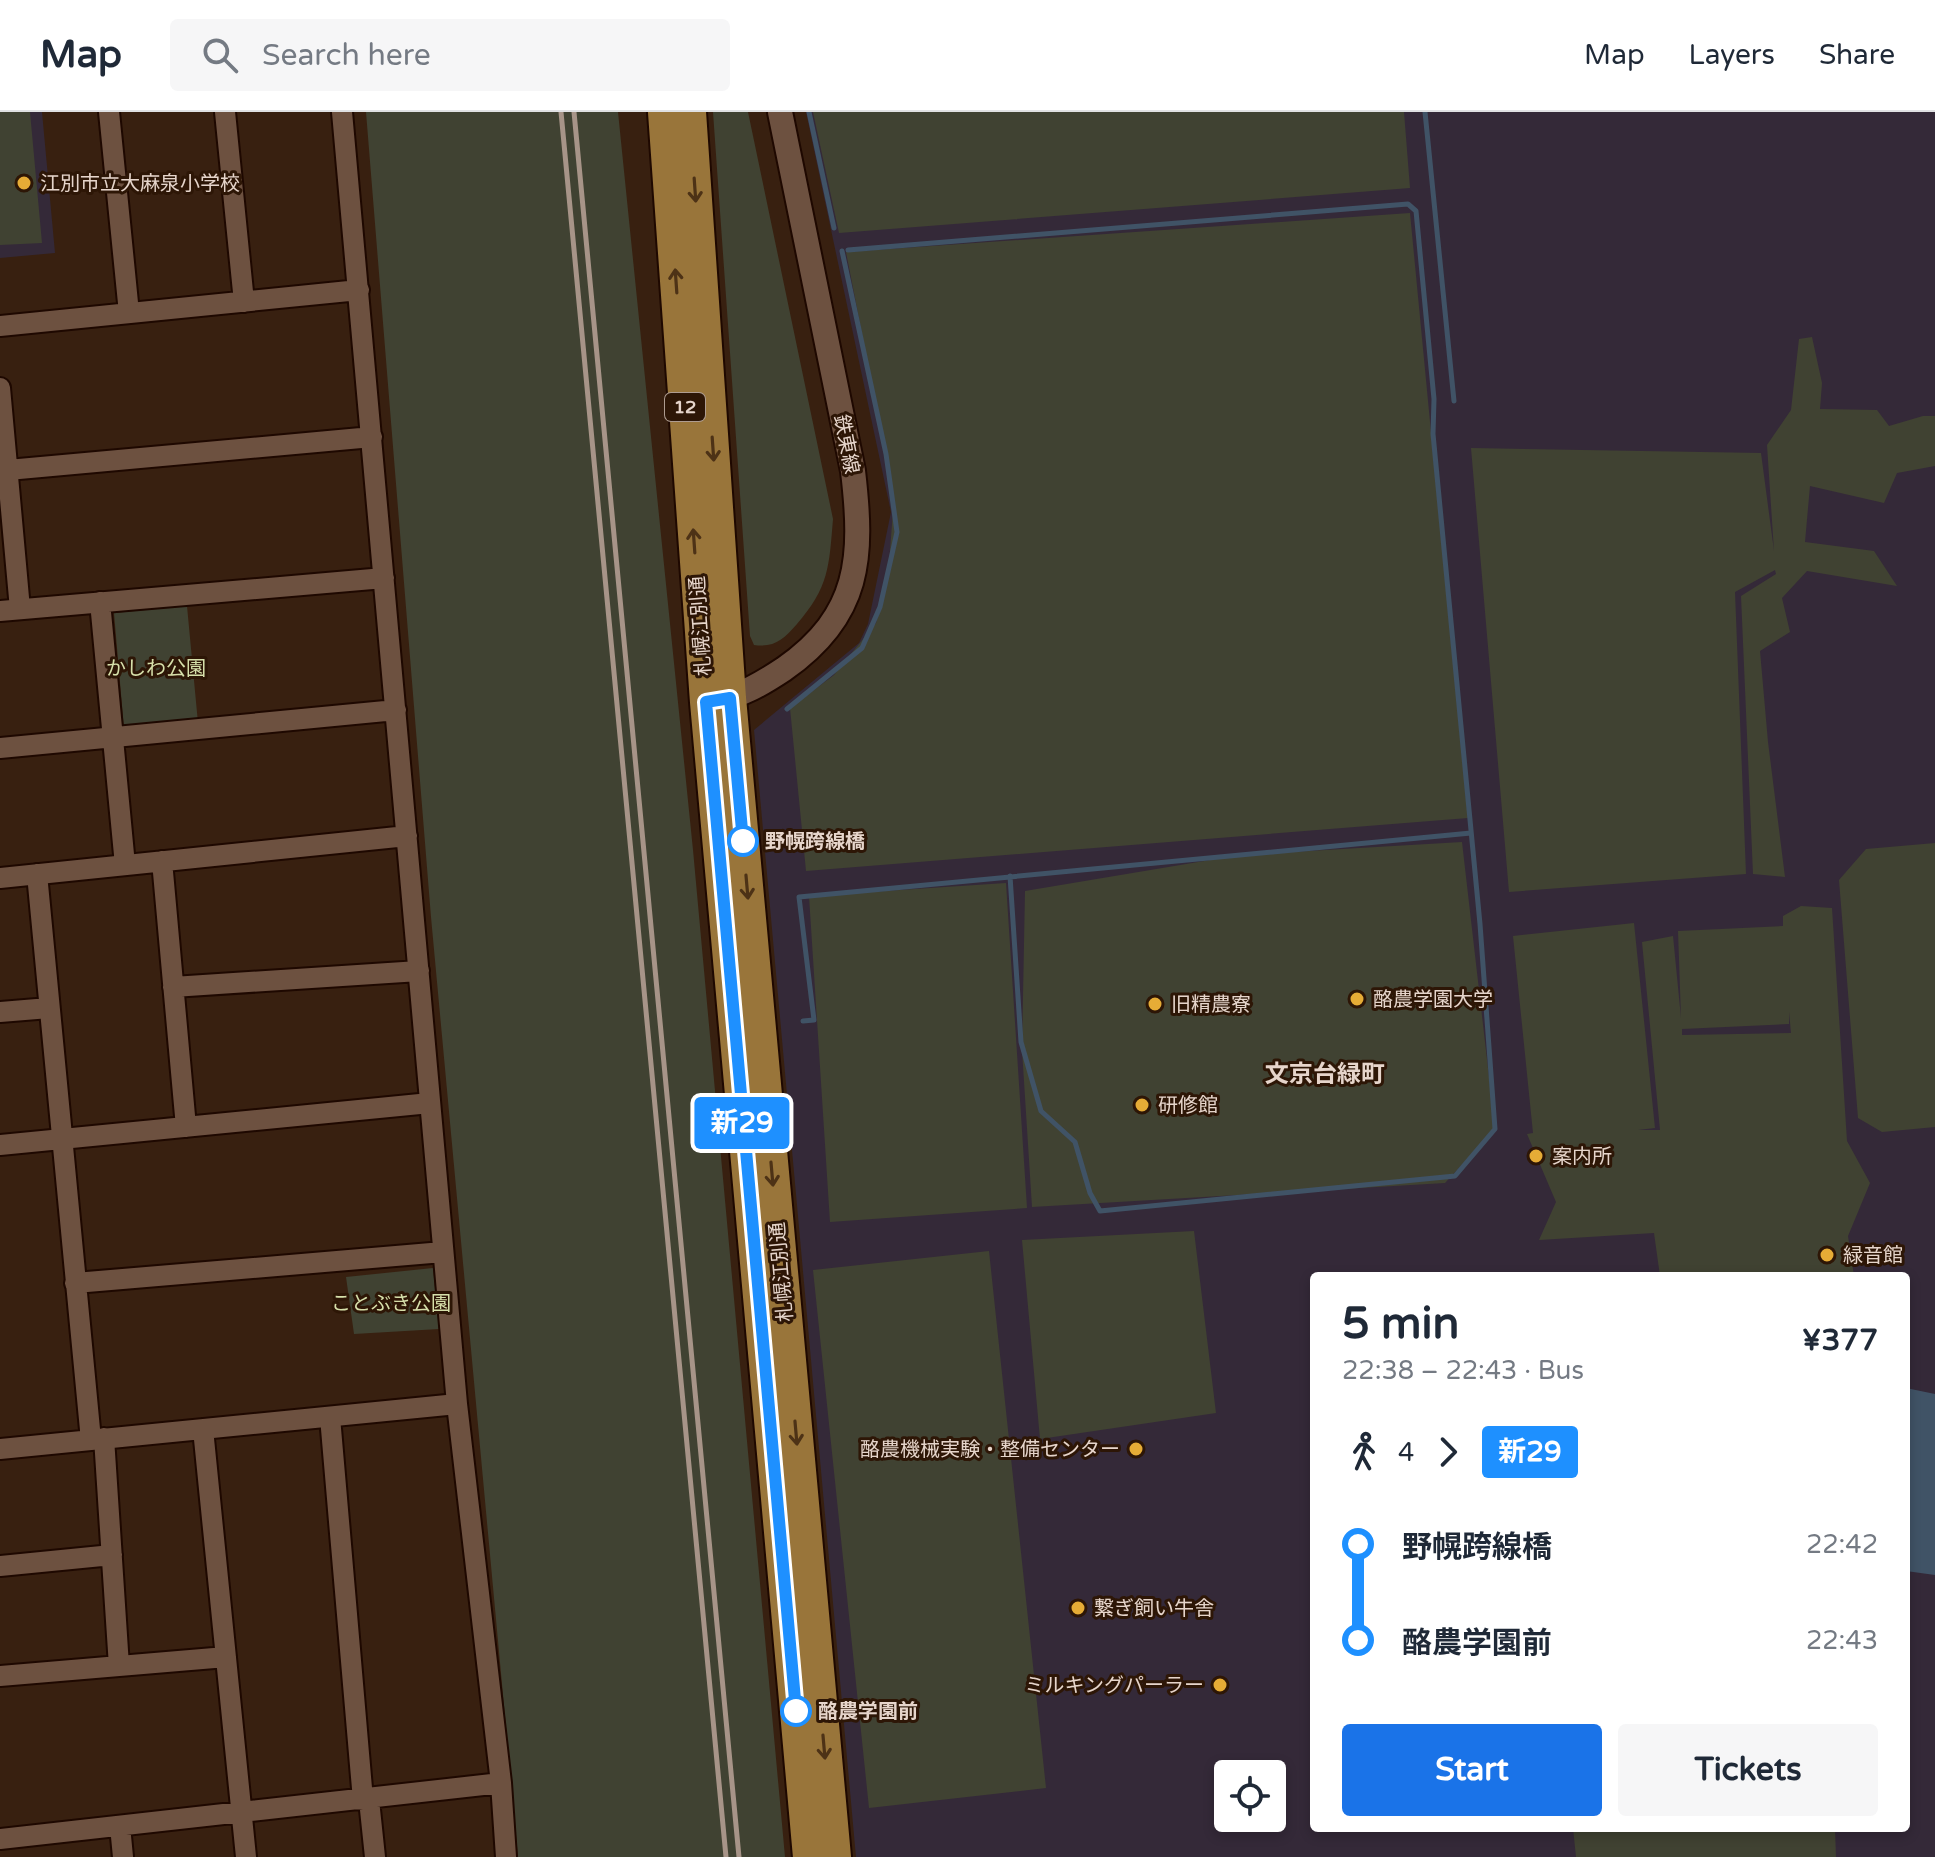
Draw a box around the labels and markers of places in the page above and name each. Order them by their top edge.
place label: 江別市立大麻泉小学校 [40,172,240,196]
marker: 江別市立大麻泉小学校 [15,174,33,192]
marker: 野幌跨線橋 [728,826,758,856]
place label: 野幌跨線橋 [765,830,865,854]
place label: 酪農学園大学 [1373,988,1493,1012]
marker: 酪農学園大学 [1348,990,1366,1008]
place label: 旧精農寮 [1171,993,1251,1017]
marker: 旧精農寮 [1146,995,1164,1013]
place label: 研修館 [1158,1094,1218,1118]
marker: 研修館 [1133,1096,1151,1114]
place label: 案内所 [1552,1145,1612,1169]
marker: 案内所 [1527,1147,1545,1165]
place label: 緑音館 [1843,1244,1903,1268]
marker: 緑音館 [1818,1246,1836,1264]
place label: 酪農機械実験・整備センター [860,1438,1120,1462]
marker: 酪農機械実験・整備センター [1127,1440,1145,1458]
place label: 繋ぎ飼い牛舎 [1094,1597,1214,1621]
marker: 繋ぎ飼い牛舎 [1069,1599,1087,1617]
place label: ミルキングパーラー [1025,1674,1204,1698]
marker: ミルキングパーラー [1211,1676,1229,1694]
marker: 酪農学園前 [781,1696,811,1726]
place label: 酪農学園前 [818,1700,918,1724]

